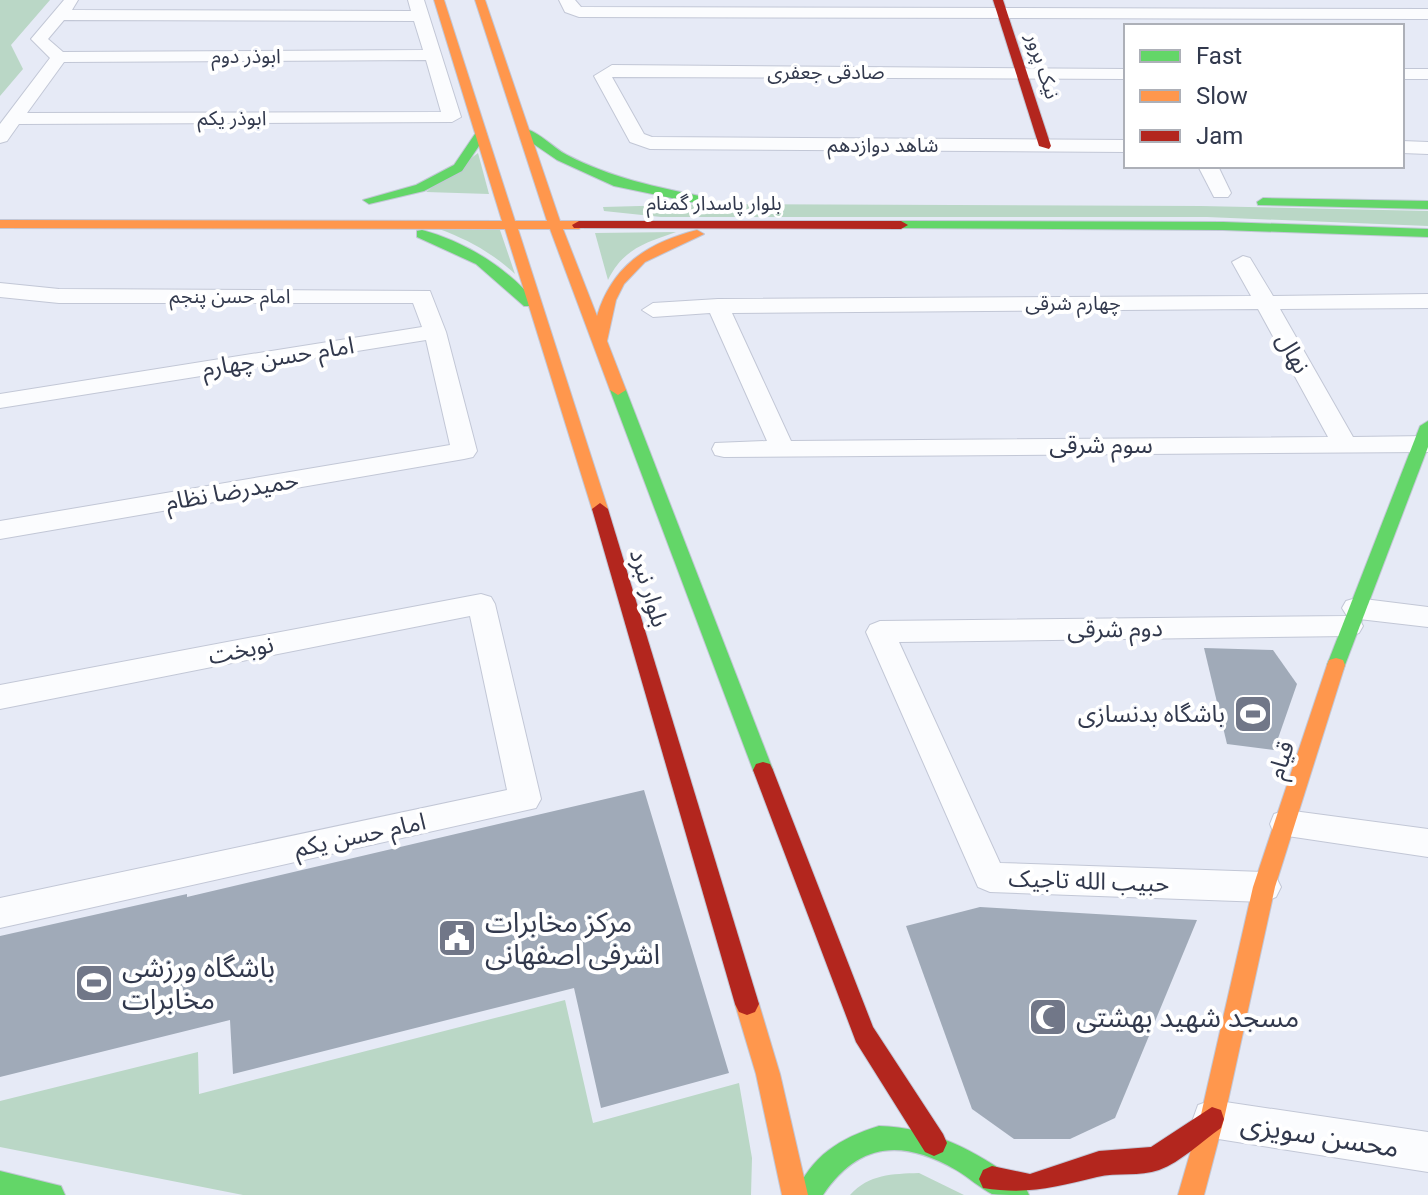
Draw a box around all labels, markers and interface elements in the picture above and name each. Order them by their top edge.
legend [1124,24,1404,168]
street label: نیک پرور [1020,29,1065,102]
text: Fast [1196,42,1242,70]
street label: ابوذر دوم [211,44,281,71]
street label: صادقی جعفری [767,60,885,84]
text: Slow [1196,82,1248,110]
street label: ابوذر یکم [198,106,266,133]
text: Jam [1196,122,1243,150]
street label: شاهد دوازدهم [828,133,938,160]
street label: بلوار پاسدار گمنام [646,191,782,218]
street label: امام حسن پنجم [170,284,290,311]
street label: چهارم شرقی [1025,291,1121,318]
street label: نهال [1271,328,1315,378]
street label: امام حسن چهارم [200,331,357,387]
street label: سوم شرقی [1049,431,1153,463]
street label: حمیدرضا نظام [163,466,301,520]
street label: بلوار نبرد [624,545,674,631]
street label: دوم شرقی [1067,614,1163,648]
street label: نوبخت [206,630,276,670]
sports icon: باشگاه بدنسازی [1232,693,1274,735]
place label: باشگاه بدنسازی [1078,700,1225,728]
street label: قیام [1262,737,1304,784]
street label: امام حسن یکم [292,807,429,867]
street label: حبیب الله تاجیک [1008,864,1170,898]
place label: مرکز مخابرات اشرفی اصفهانی [485,906,660,971]
public building icon: مرکز مخابرات اشرفی اصفهانی [436,917,478,959]
place label: باشگاه ورزشی مخابرات [122,951,275,1016]
sports icon: باشگاه ورزشی مخابرات [73,962,115,1004]
mosque icon: مسجد شهید بهشتی [1027,996,1069,1038]
place label: مسجد شهید بهشتی [1076,1001,1299,1034]
street label: محسن سویزی [1239,1107,1401,1164]

